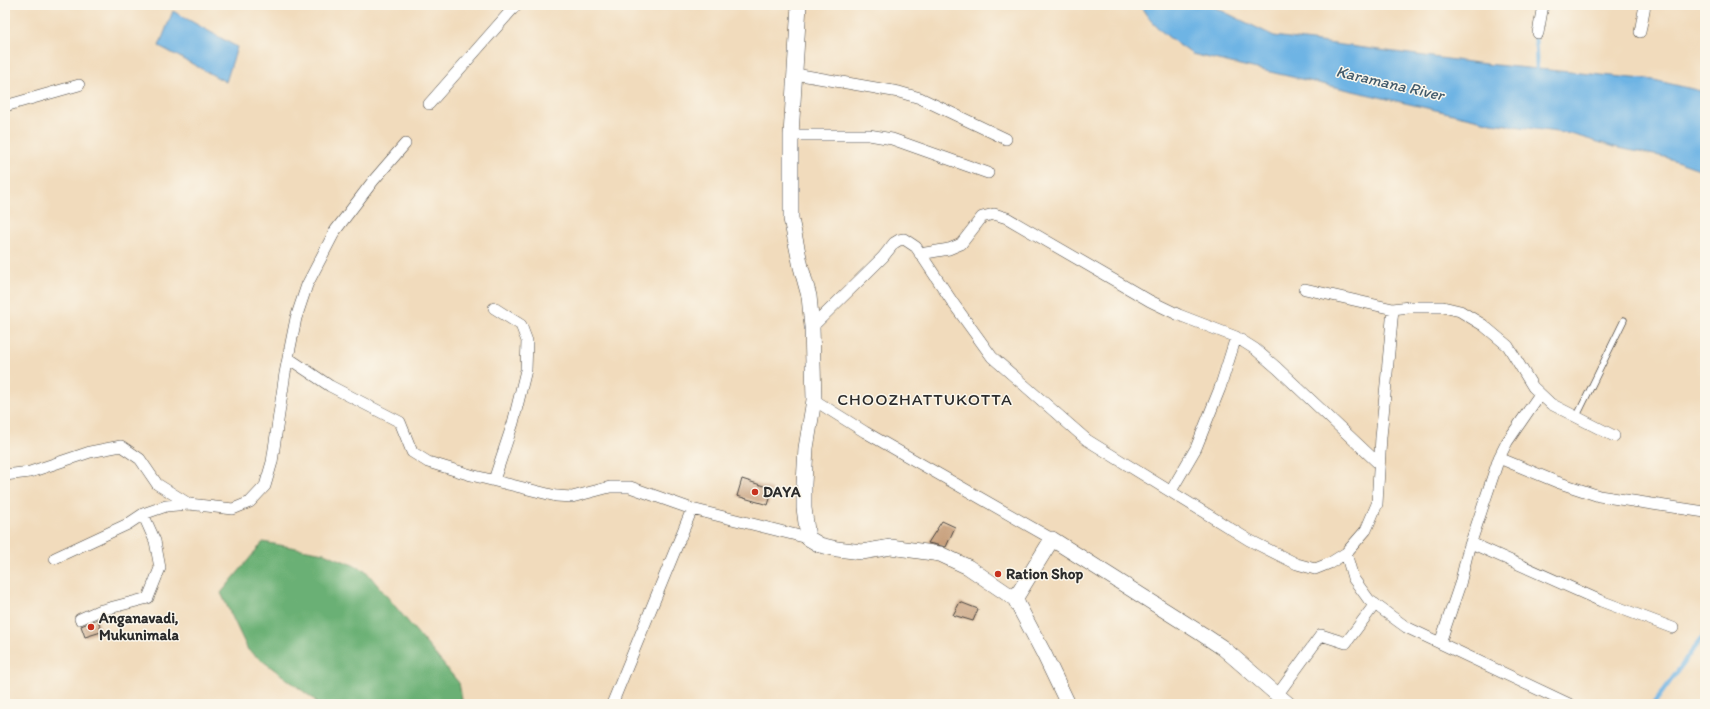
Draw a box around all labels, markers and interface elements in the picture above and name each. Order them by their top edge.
water label: Karamana River [1334,61,1448,105]
district label: CHOOZHATTUKOTTA [837,389,1013,409]
place label: DAYA [763,483,801,501]
marker: DAYA [750,487,760,497]
place label: Ration Shop [1006,565,1083,584]
marker: Ration Shop [993,569,1003,579]
place label: Anganavadi, Mukunimala [98,609,180,644]
marker: Anganavadi, Mukunimala [86,622,96,632]

